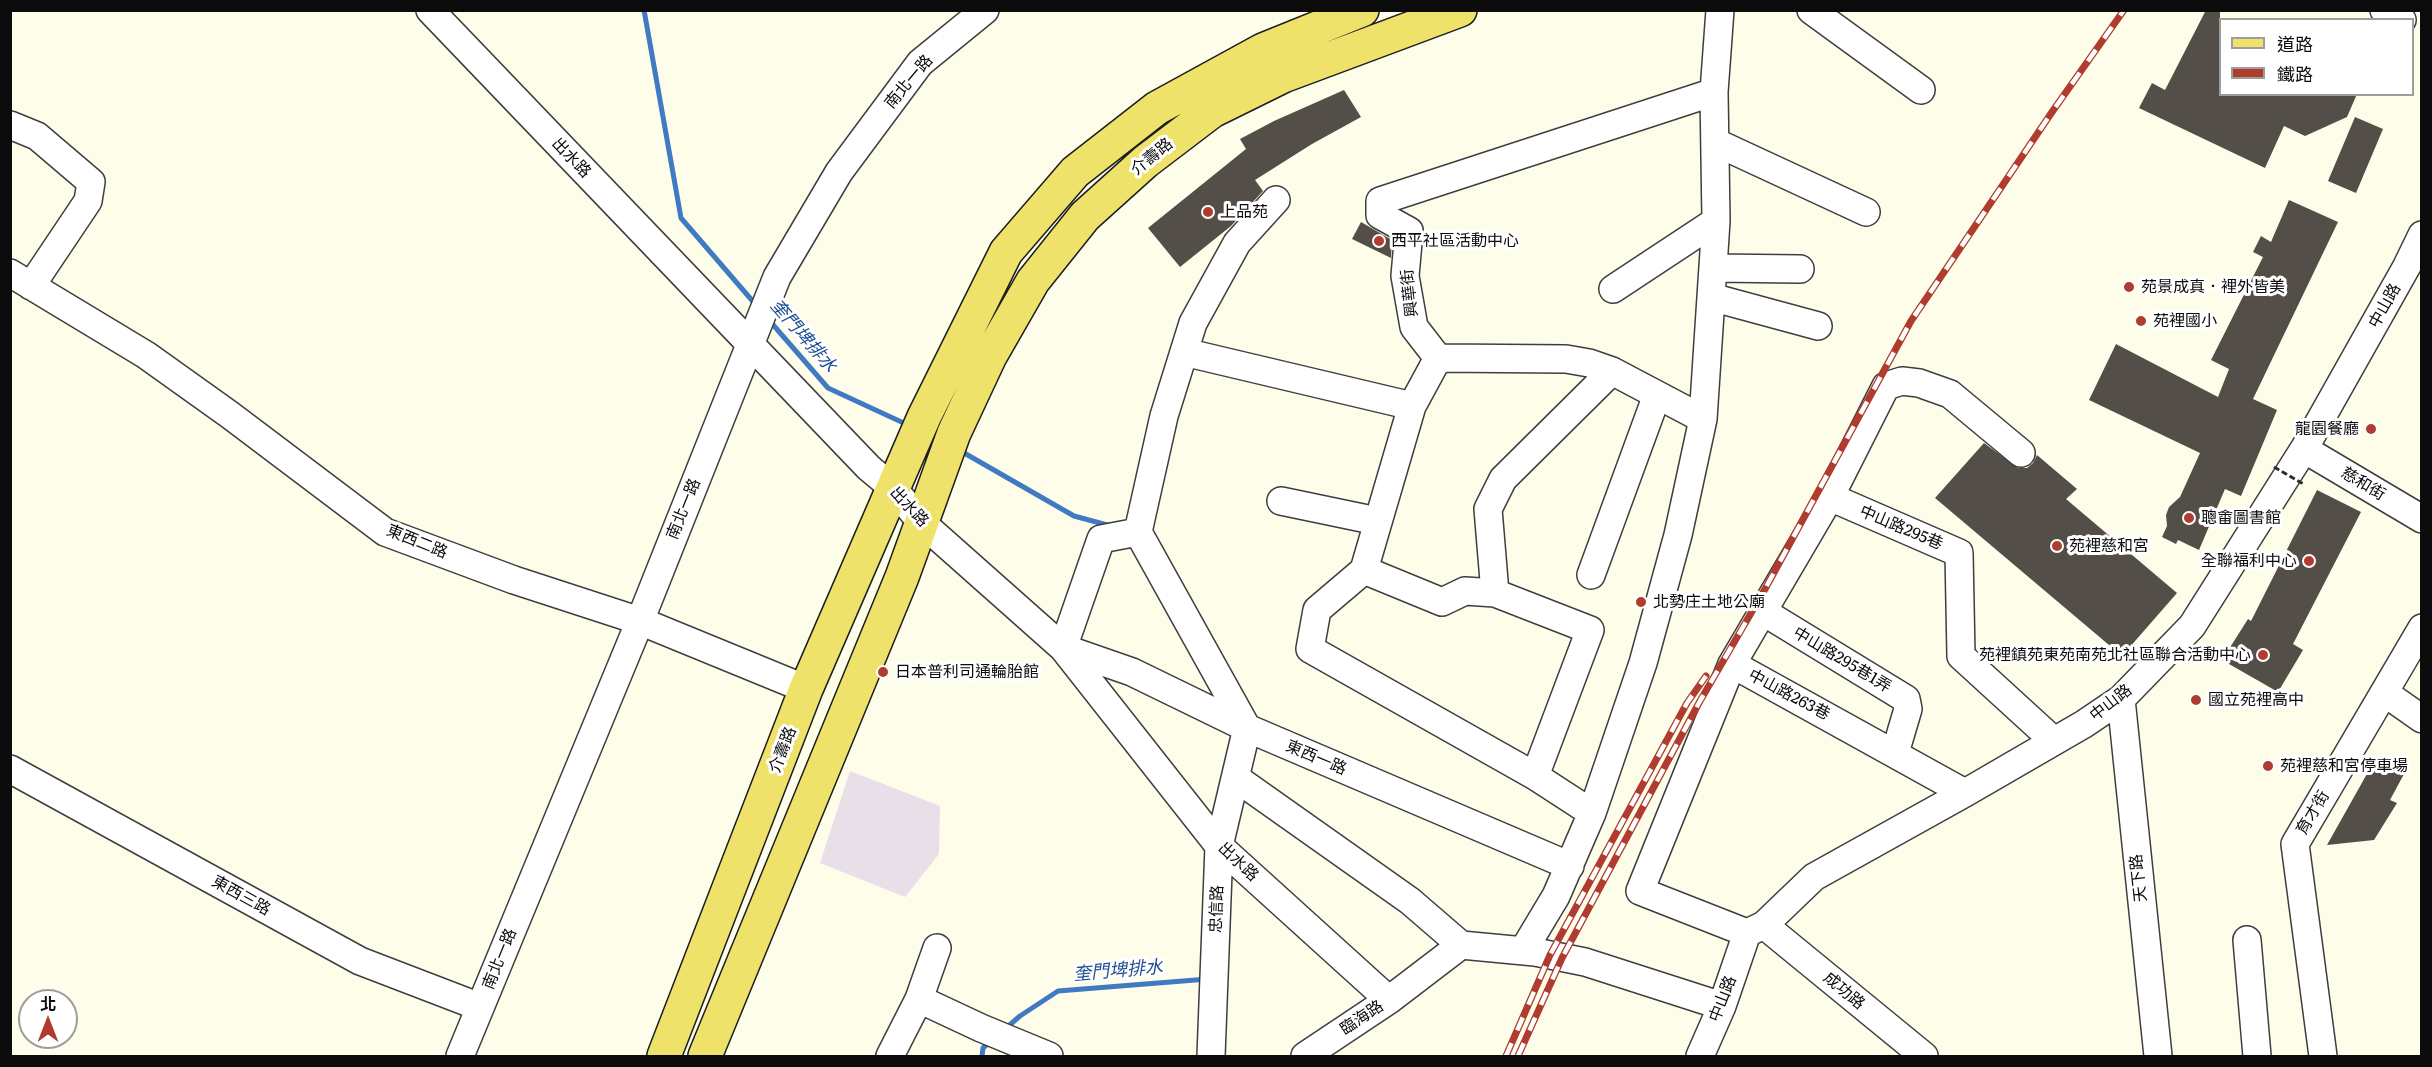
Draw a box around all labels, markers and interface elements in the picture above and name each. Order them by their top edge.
legend [2219,18,2414,96]
text: 道路 [2277,30,2313,57]
street label: 南北一路 [881,51,937,113]
text: 鐵路 [2277,60,2313,87]
street label: 出水路 [547,134,595,182]
street label: 介壽路 [1127,134,1177,180]
place label: 上品苑 [1220,202,1268,222]
marker: 上品苑 [1201,205,1215,219]
place label: 西平社區活動中心 [1391,231,1519,251]
marker: 西平社區活動中心 [1372,234,1386,248]
street label: 興華街 [1398,268,1422,318]
place label: 苑景成真．裡外皆美 [2141,277,2285,297]
marker: 苑景成真．裡外皆美 [2122,280,2136,294]
street label: 中山路 [2365,280,2405,332]
water label: 奎門埤排水 [765,295,841,377]
place label: 苑裡國小 [2153,311,2217,331]
marker: 苑裡國小 [2134,314,2148,328]
place label: 龍園餐廳 [2295,419,2359,439]
marker: 龍園餐廳 [2364,422,2378,436]
street label: 慈和街 [2337,463,2389,505]
street label: 南北一路 [663,476,705,542]
street label: 出水路 [886,483,932,531]
street label: 中山路295巷 [1856,502,1946,554]
place label: 聰畬圖書館 [2201,508,2281,528]
marker: 聰畬圖書館 [2182,511,2196,525]
street label: 東西二路 [384,521,450,563]
place label: 苑裡慈和宮 [2069,536,2149,556]
marker: 苑裡慈和宮 [2050,539,2064,553]
place label: 全聯福利中心 [2201,551,2297,571]
marker: 全聯福利中心 [2302,554,2316,568]
place label: 北勢庄土地公廟 [1653,592,1765,612]
marker: 北勢庄土地公廟 [1634,595,1648,609]
street label: 中山路295巷1弄 [1789,623,1895,697]
place label: 苑裡鎮苑東苑南苑北社區聯合活動中心 [1979,645,2251,665]
marker: 苑裡鎮苑東苑南苑北社區聯合活動中心 [2256,648,2270,662]
place label: 日本普利司通輪胎館 [895,662,1039,682]
marker: 日本普利司通輪胎館 [876,665,890,679]
street label: 中山路263巷 [1745,666,1833,724]
street label: 中山路 [2086,681,2136,725]
place label: 國立苑裡高中 [2208,690,2304,710]
marker: 國立苑裡高中 [2189,693,2203,707]
street label: 介壽路 [765,724,801,776]
street label: 東西一路 [1283,737,1349,779]
place label: 苑裡慈和宮停車場 [2280,756,2408,776]
marker: 苑裡慈和宮停車場 [2261,759,2275,773]
street label: 育才街 [2292,787,2334,839]
street label: 出水路 [1214,839,1262,885]
street label: 天下路 [2127,853,2151,903]
street label: 東西三路 [208,872,274,920]
street label: 忠信路 [1207,885,1227,933]
street label: 南北一路 [479,926,521,992]
water label: 奎門埤排水 [1072,956,1164,986]
street label: 成功路 [1819,968,1869,1014]
street label: 中山路 [1705,973,1741,1025]
north arrow [18,989,78,1049]
text: 北 [40,991,56,1015]
street label: 臨海路 [1337,997,1387,1039]

